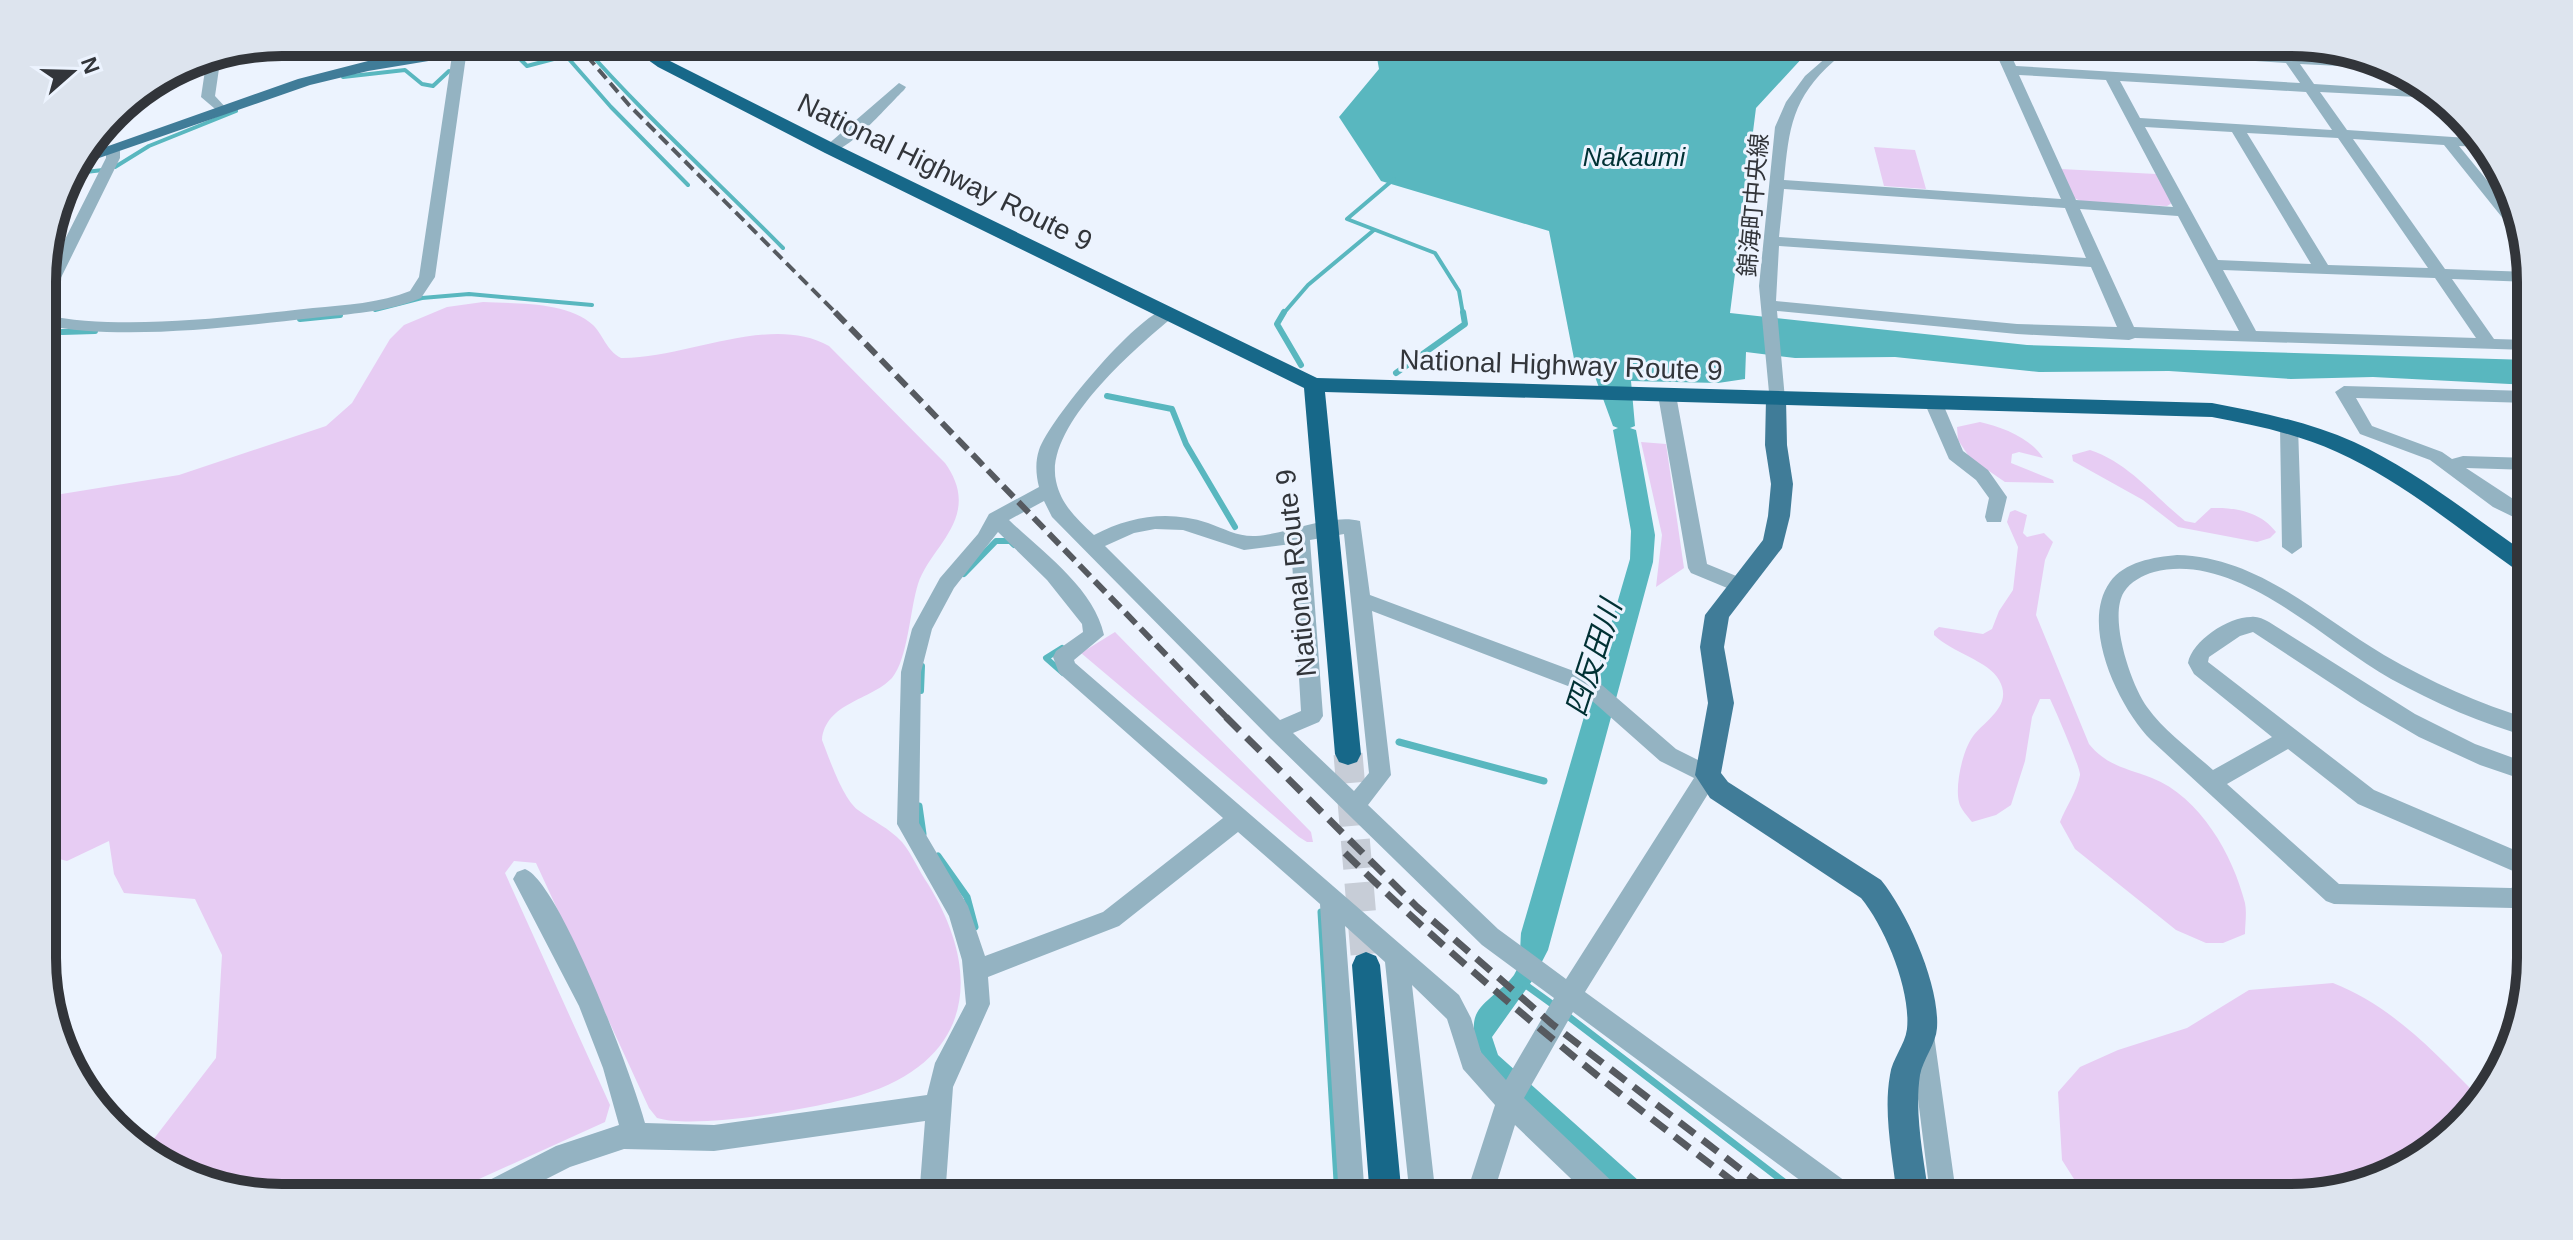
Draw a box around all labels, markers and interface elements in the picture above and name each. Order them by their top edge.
north arrow [32,32,112,112]
text: N [76,54,105,77]
street label: National Highway Route 9 [793,87,1097,257]
street label: 錦海町中央線 [1733,132,1773,278]
water label: Nakaumi [1583,142,1687,172]
street label: National Highway Route 9 [1399,344,1723,386]
street label: National Route 9 [1270,468,1322,678]
water label: 四反田川 [1559,593,1628,720]

